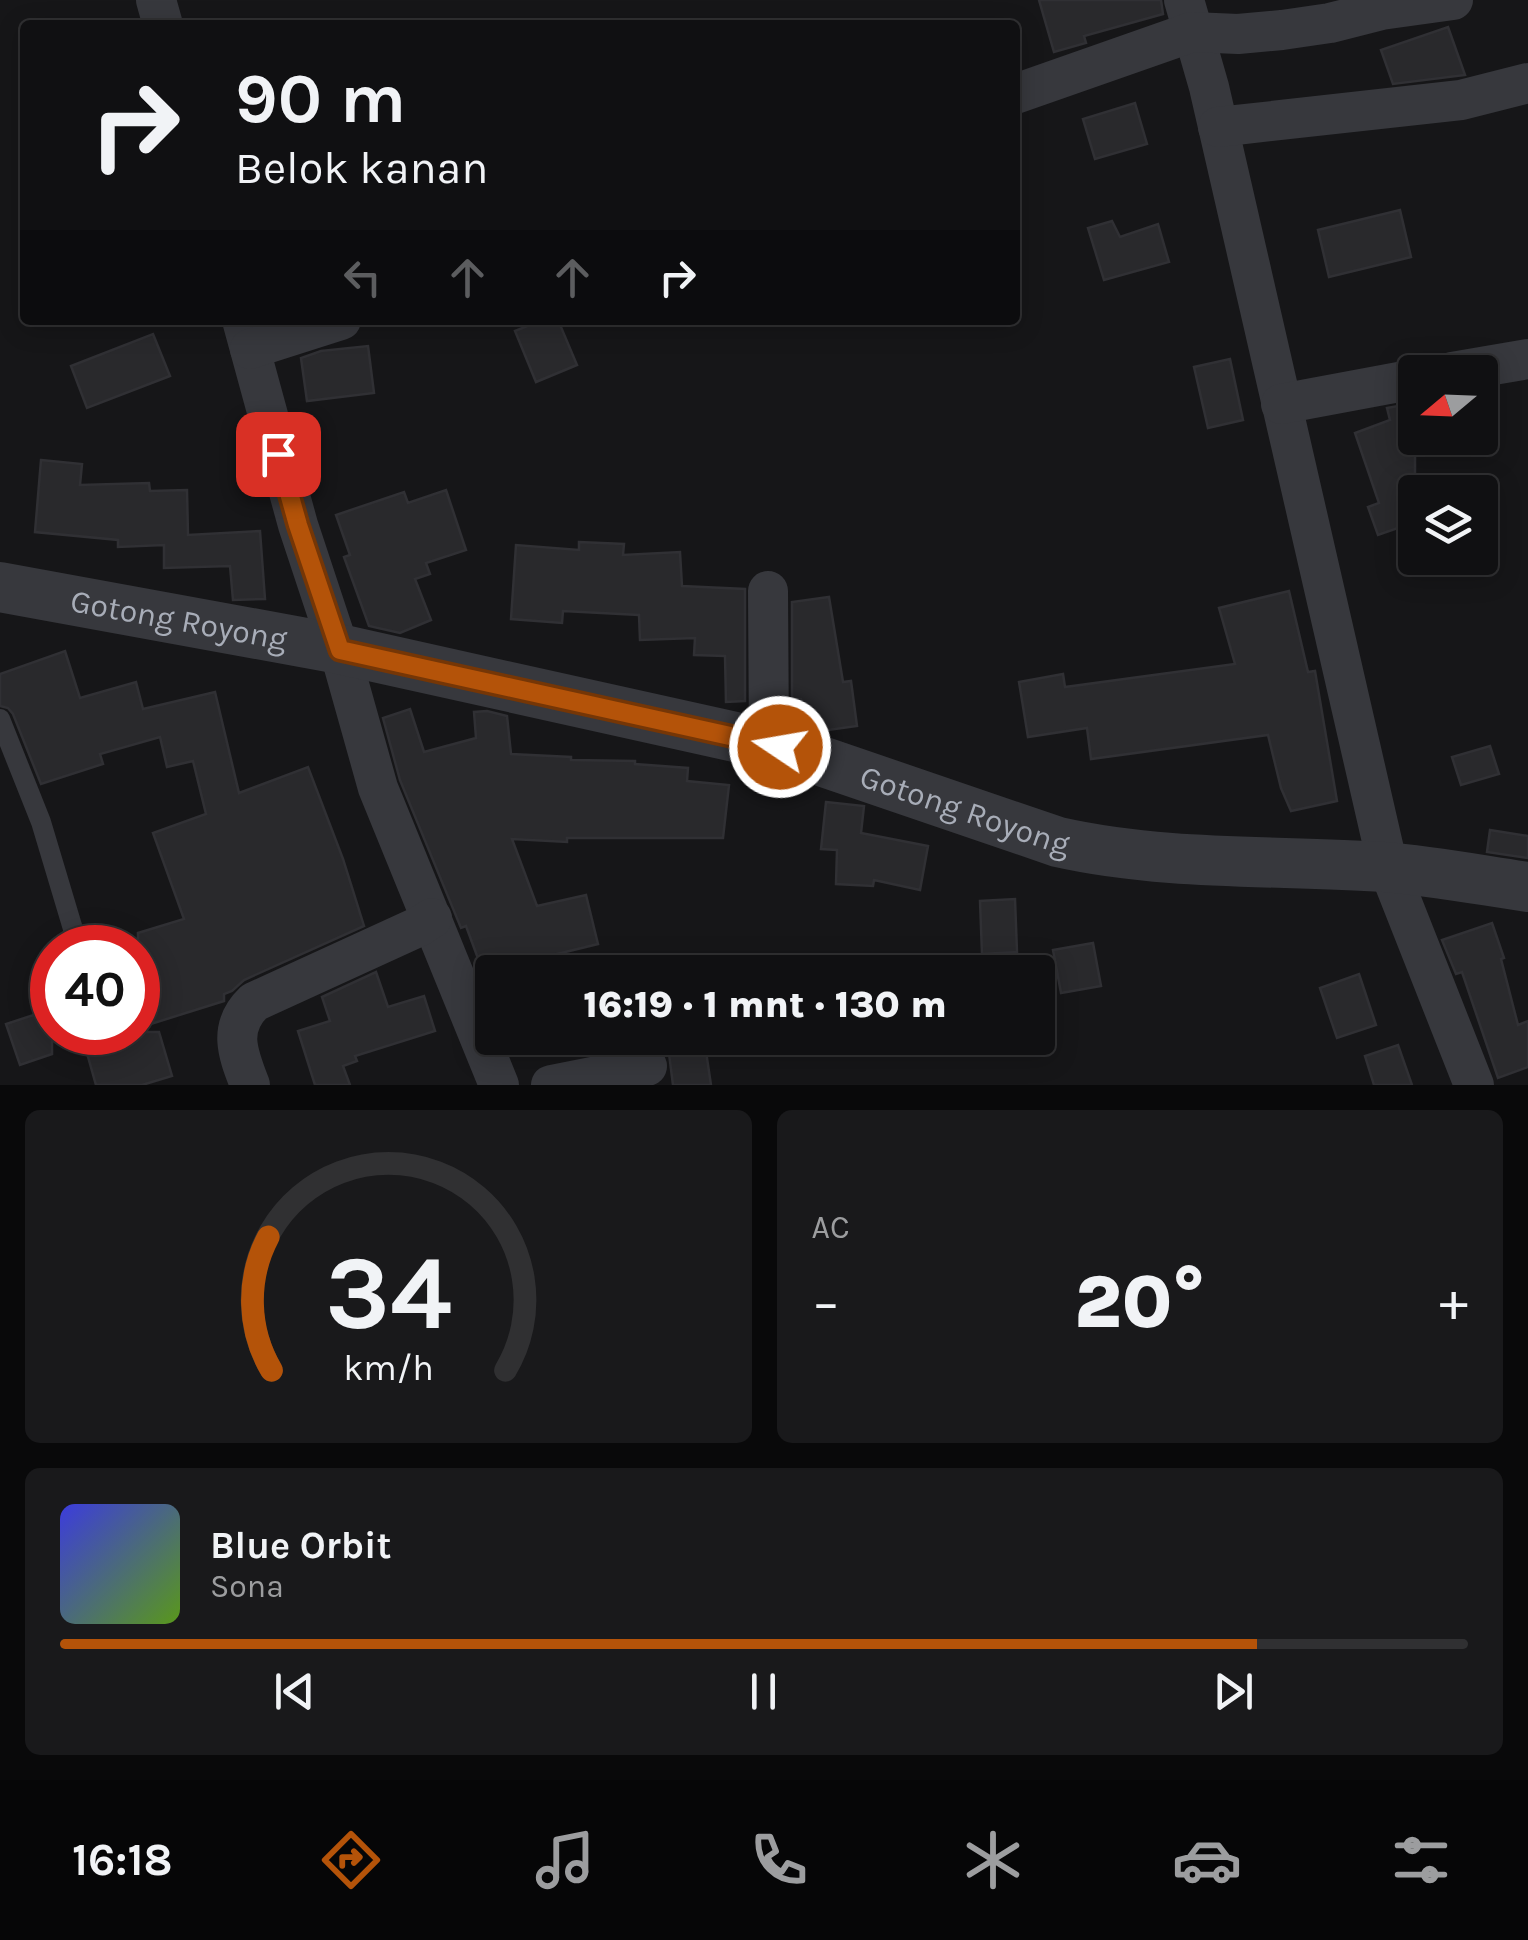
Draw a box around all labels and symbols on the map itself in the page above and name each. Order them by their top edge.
north arrow [1398,355,1498,455]
pin [236,412,321,497]
street label: Gotong Royong [68,582,290,658]
position arrow [728,695,832,799]
street label: Gotong Royong [855,758,1073,863]
speed limit sign: 40 [30,925,160,1055]

